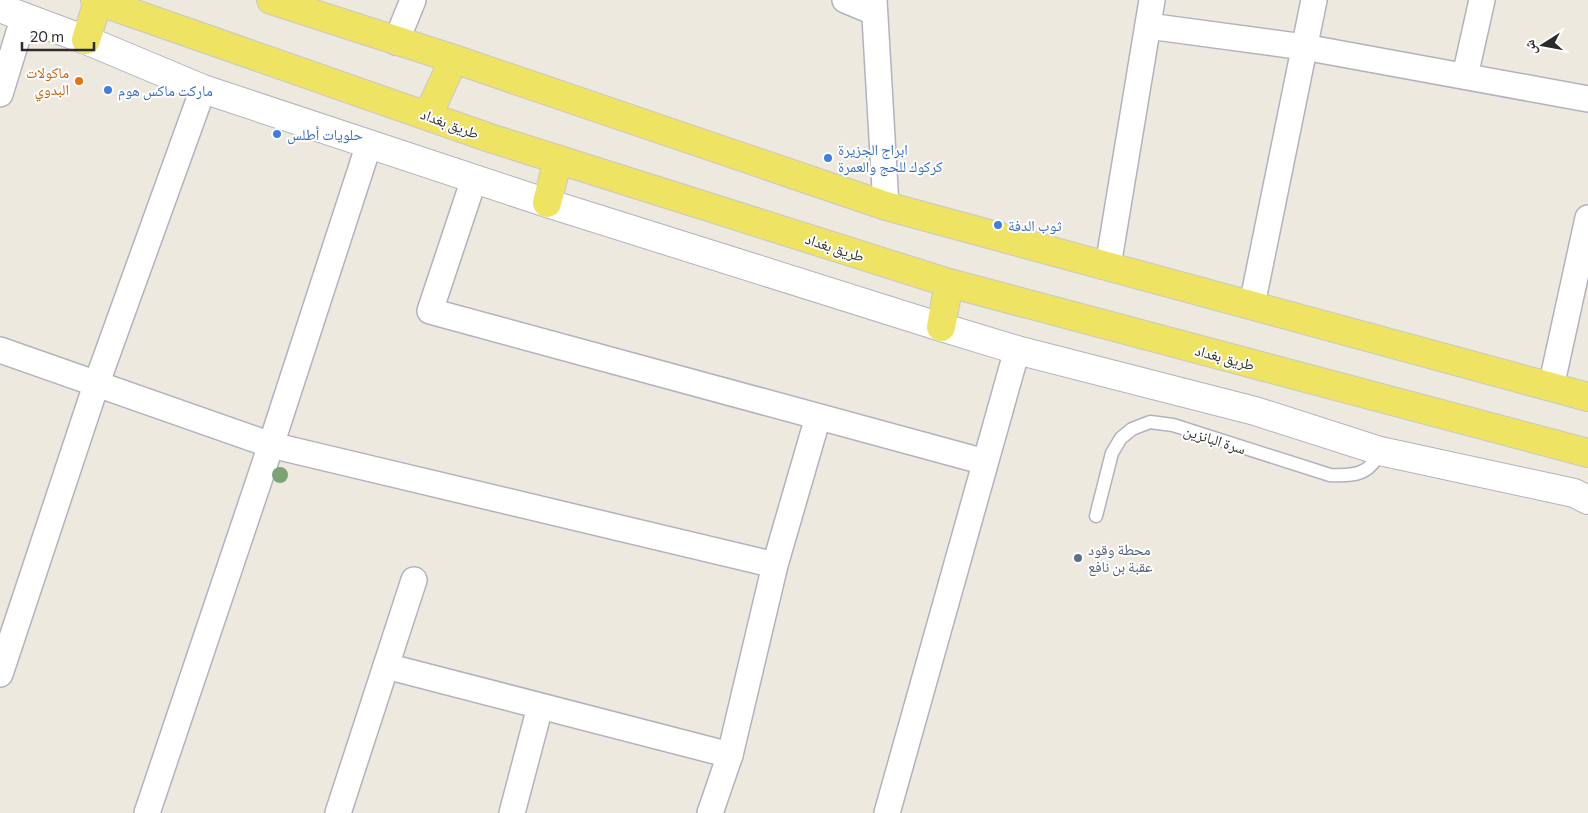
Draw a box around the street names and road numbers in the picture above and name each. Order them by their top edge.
street label: طريق بغداد [418,104,482,144]
street label: طريق بغداد [803,229,867,267]
street label: طريق بغداد [1193,340,1257,376]
street label: سرة البانزين [1181,421,1248,459]

